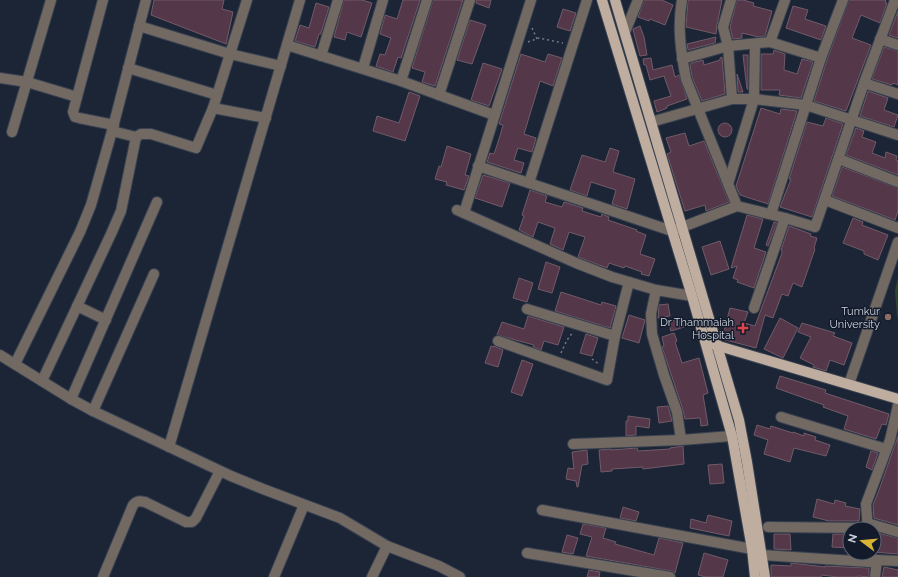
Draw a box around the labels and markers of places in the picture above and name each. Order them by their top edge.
place label: Tumkur University [830,305,880,331]
marker: Tumkur University [883,312,893,322]
place label: Dr Thammaiah Hospital [660,316,734,342]
marker: Dr Thammaiah Hospital [737,322,749,334]

